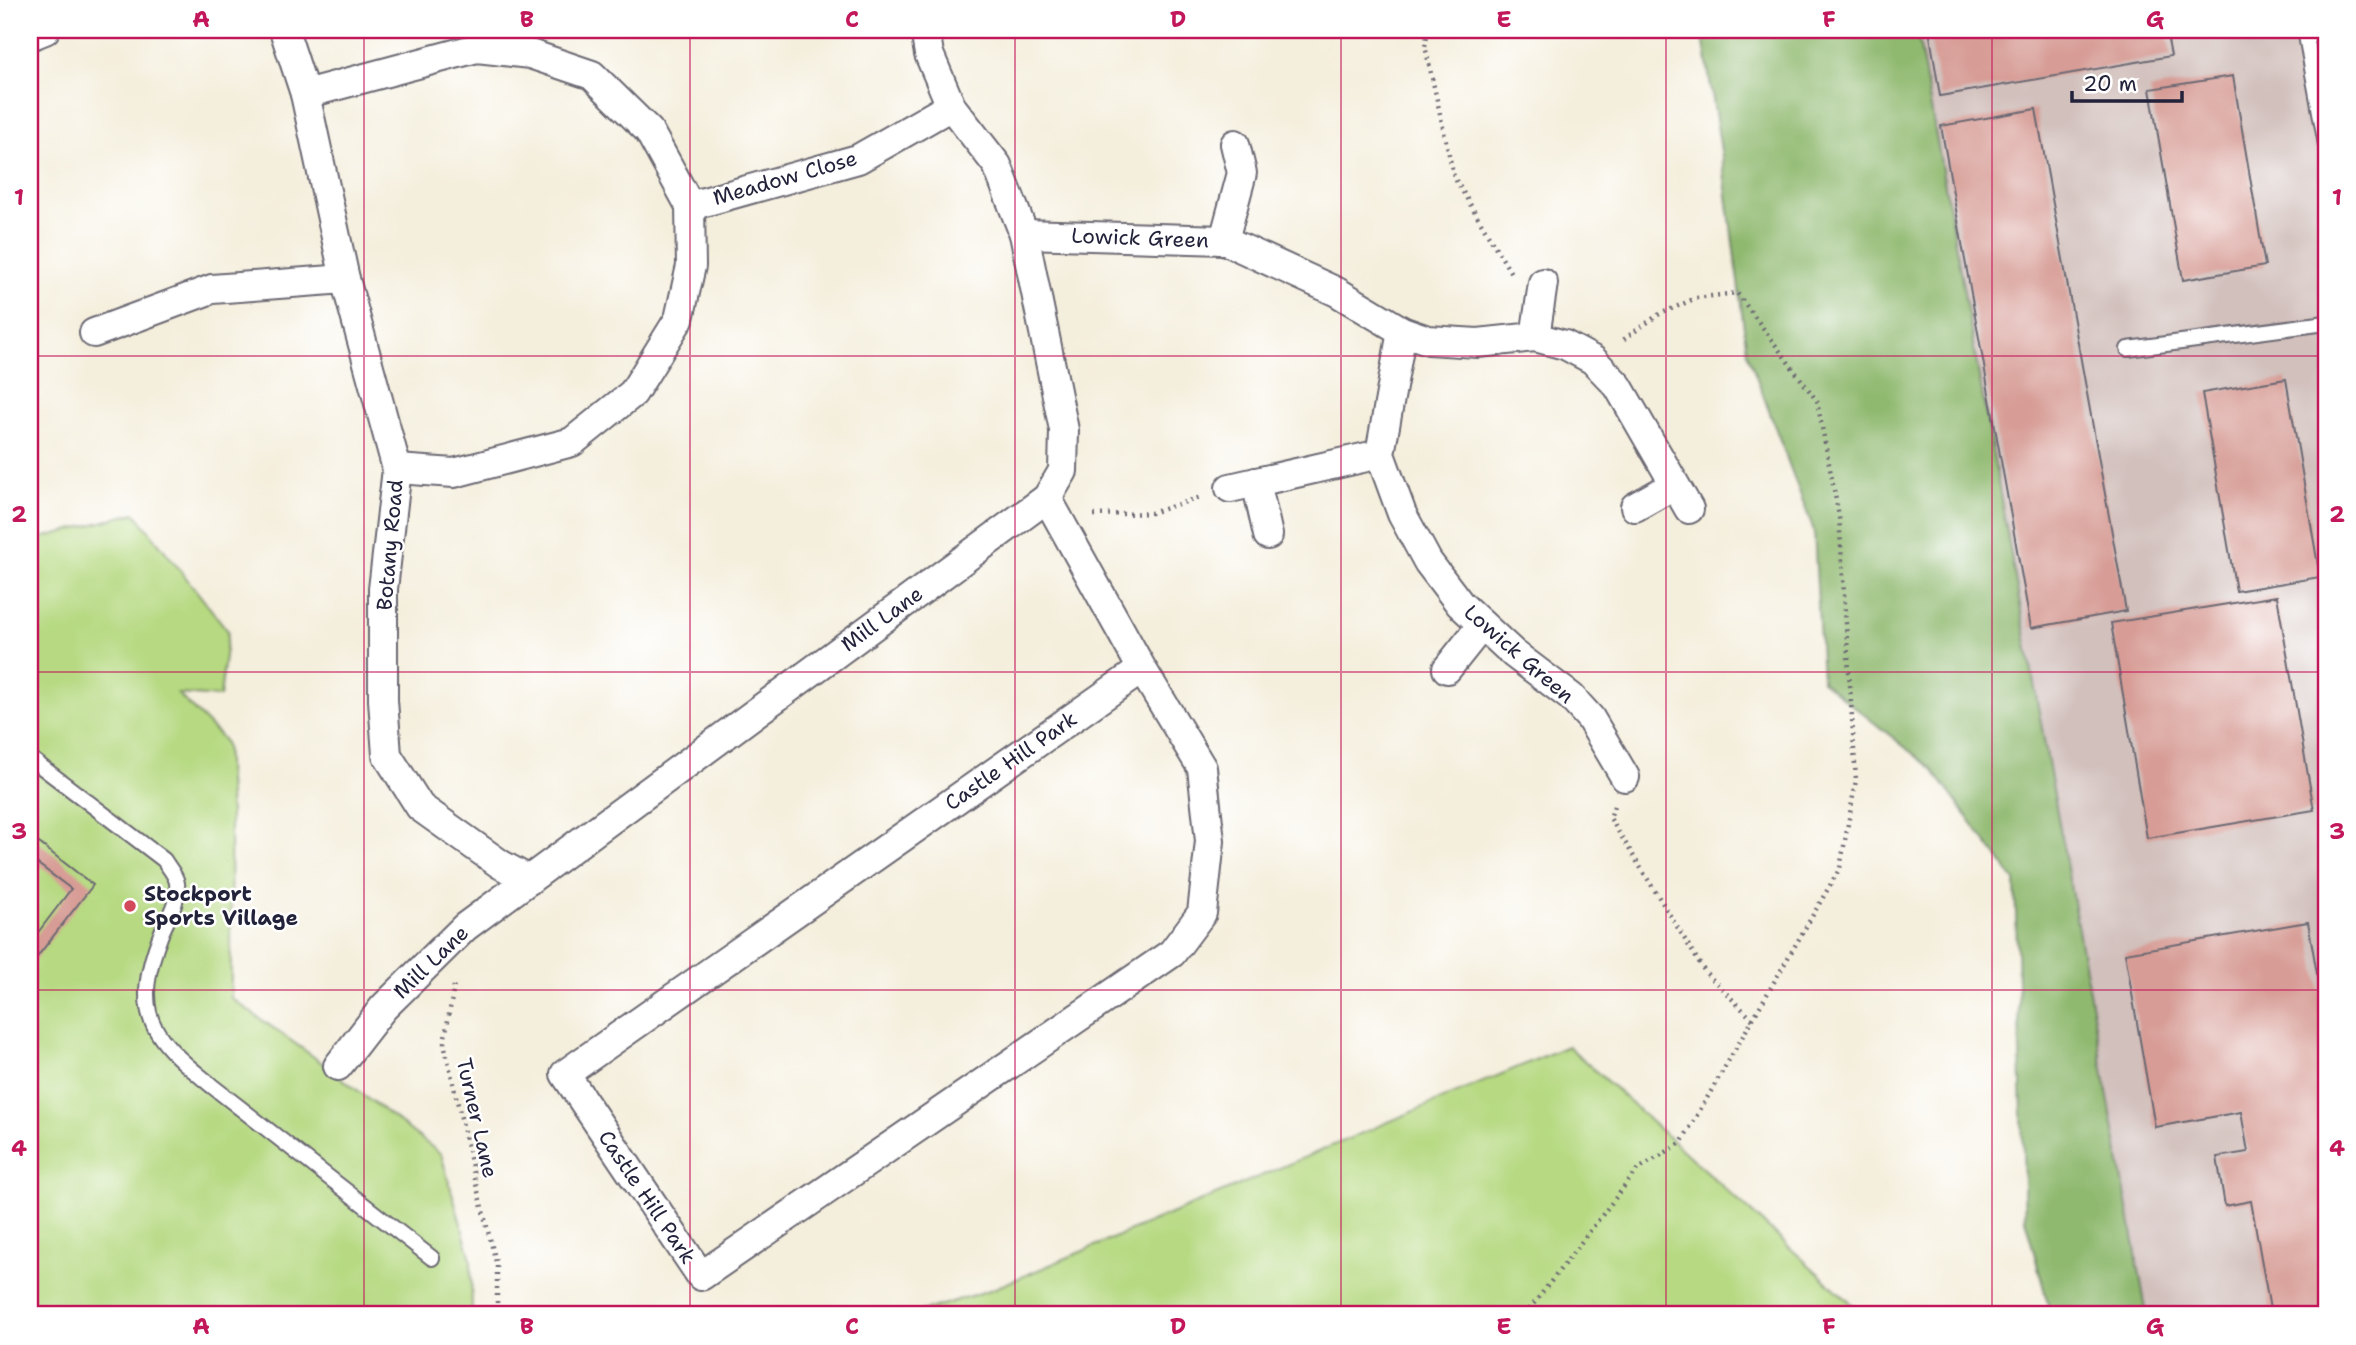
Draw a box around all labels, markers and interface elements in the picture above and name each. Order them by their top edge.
text: A [192,4,210,34]
text: B [520,4,534,34]
text: C [845,4,859,34]
text: D [1170,4,1186,34]
text: E [1496,4,1512,34]
text: F [1822,4,1836,34]
text: G [2146,4,2165,34]
scale bar [2072,60,2183,104]
text: 20 m [2083,70,2137,98]
street label: Meadow Close [710,144,860,212]
text: 1 [14,182,24,212]
text: 1 [2332,182,2342,212]
street label: Lowick Green [1071,222,1209,254]
street label: Botany Road [370,478,410,612]
text: 2 [11,499,27,529]
text: 2 [2329,499,2345,529]
street label: Mill Lane [835,580,929,658]
street label: Lowick Green [1458,598,1580,710]
street label: Castle Hill Park [939,705,1083,817]
text: 3 [11,816,27,846]
text: 3 [2329,816,2345,846]
place label: Stockport Sports Village [144,880,298,932]
marker: Stockport Sports Village [122,898,138,914]
street label: Mill Lane [387,919,475,1005]
street label: Turner Lane [450,1055,504,1181]
street label: Castle Hill Park [592,1125,702,1269]
text: 4 [11,1133,27,1163]
text: 4 [2329,1133,2345,1163]
text: A [192,1311,210,1341]
text: B [520,1311,534,1341]
text: C [845,1311,859,1341]
text: D [1170,1311,1186,1341]
text: E [1496,1311,1512,1341]
text: F [1822,1311,1836,1341]
text: G [2146,1311,2165,1341]

